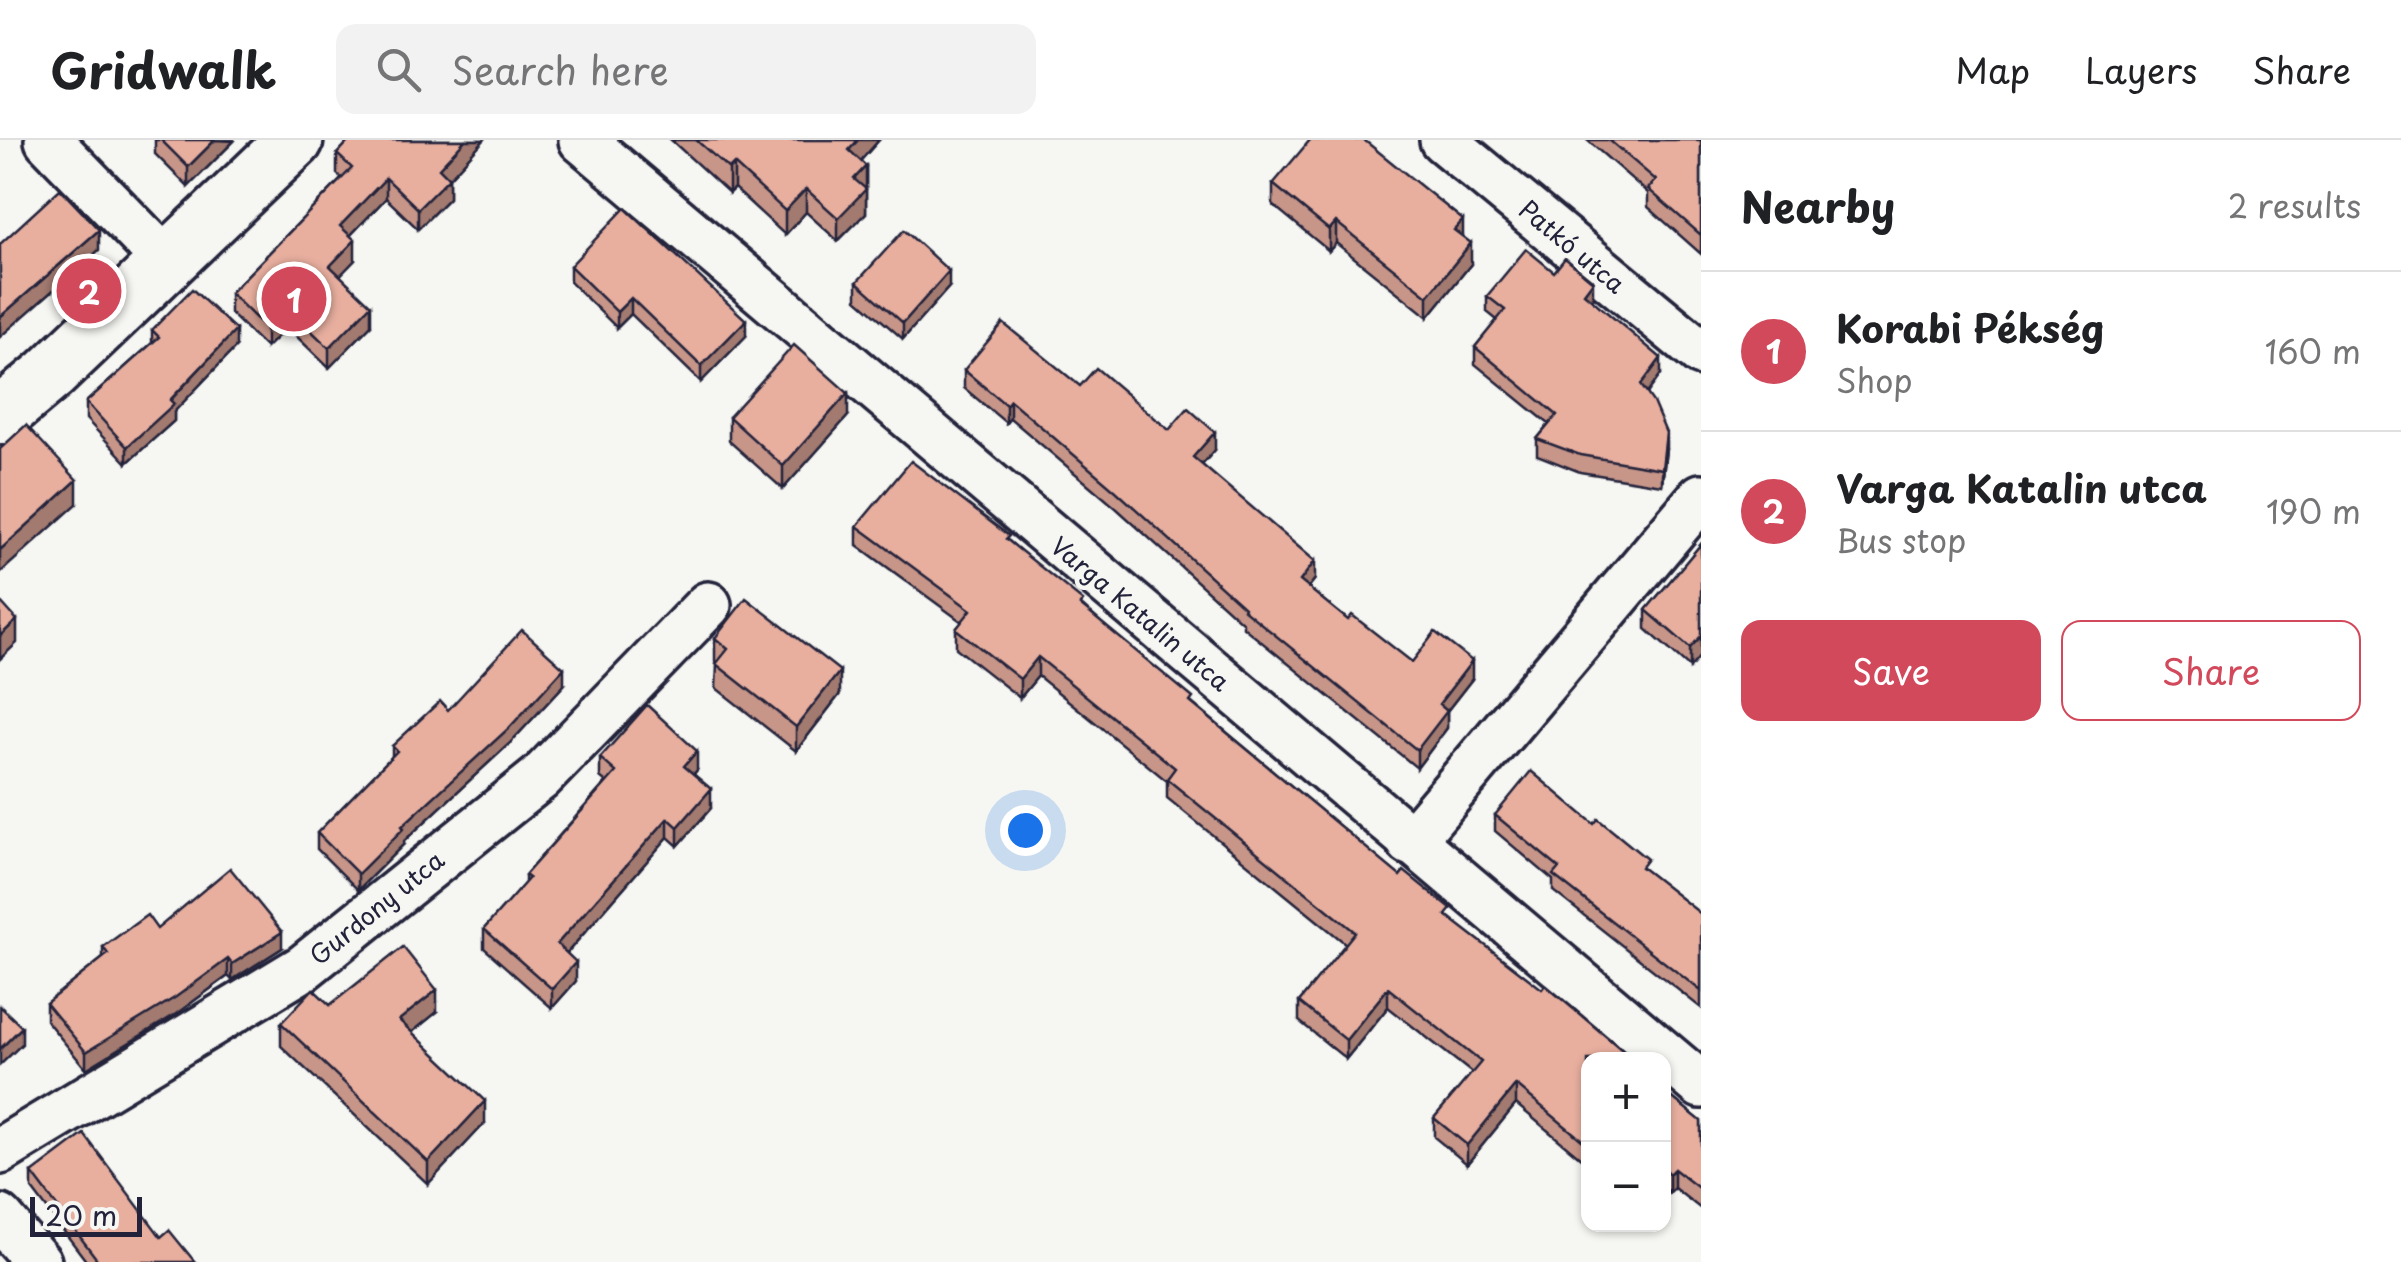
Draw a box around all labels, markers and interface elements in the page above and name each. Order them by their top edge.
search box [336,24,1036,114]
text: Gridwalk [50,33,276,105]
text: Search here [451,41,669,98]
icon: search [371,42,426,97]
text: Map [1955,43,2030,96]
text: Layers [2085,43,2197,96]
text: Share [2252,43,2351,96]
text: Nearby [1741,174,1895,237]
text: 2 results [2228,181,2361,229]
street label: Patkó utca [1511,190,1634,302]
pin: 2 [56,254,122,328]
pin: 1 [262,262,326,336]
text: Korabi Pékség [1836,299,2104,356]
text: 1 [1766,327,1781,375]
text: 160 m [2265,327,2361,375]
text: Shop [1836,356,1913,404]
text: Varga Katalin utca [1836,459,2207,516]
text: 2 [1762,487,1785,535]
text: 190 m [2266,487,2361,535]
text: Bus stop [1836,516,1966,564]
street label: Varga Katalin utca [1043,527,1239,700]
button: Save [1741,620,2041,721]
button: Share [2061,620,2361,721]
your location [1000,805,1051,856]
street label: Gurdony utca [301,841,452,973]
map controls [1581,1052,1671,1232]
button: + [1581,1052,1671,1142]
button: − [1581,1142,1671,1232]
scale bar [30,1192,142,1236]
text: 20 m [45,1193,117,1236]

